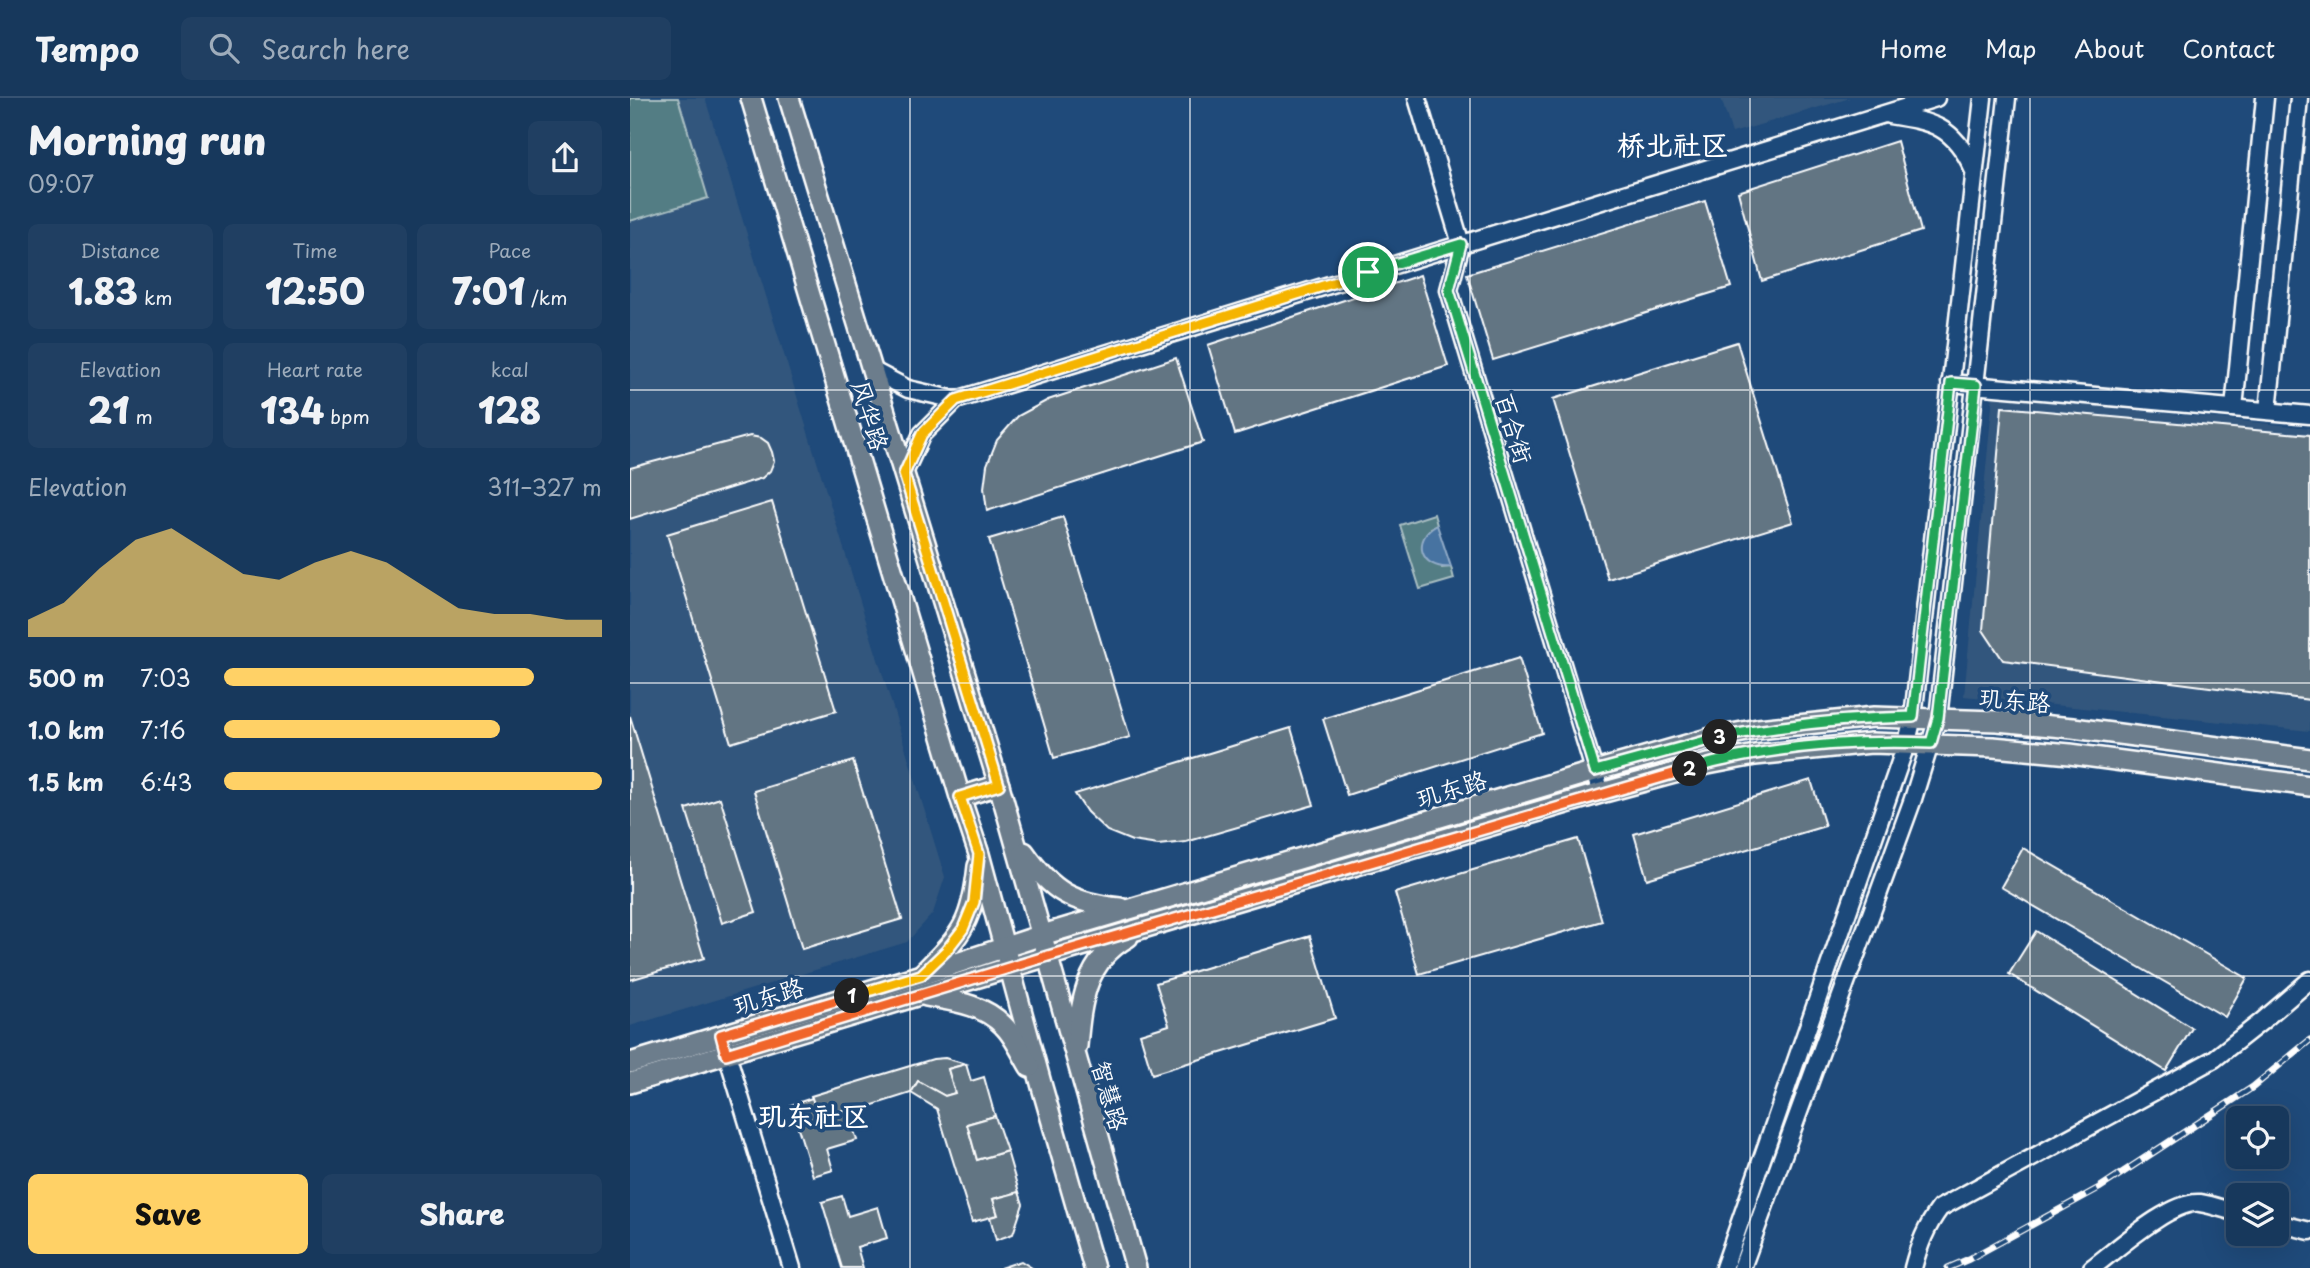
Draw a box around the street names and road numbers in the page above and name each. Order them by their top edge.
street label: 风华路 [843,375,899,455]
street label: 百合街 [1487,388,1543,468]
street label: 玑东路 [1978,678,2052,720]
street label: 玑东路 [1411,760,1491,816]
street label: 玑东路 [728,967,808,1023]
street label: 智慧路 [1084,1055,1138,1135]

